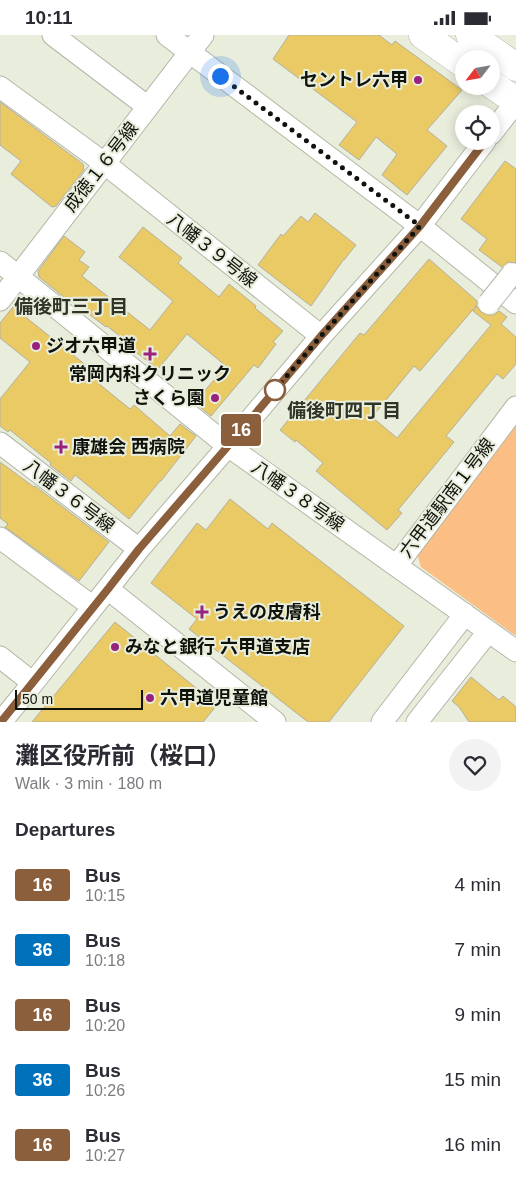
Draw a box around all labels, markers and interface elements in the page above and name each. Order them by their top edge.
text: 10:11 [25,7,73,28]
north arrow [455,50,500,95]
map controls [455,50,500,150]
your location [208,64,233,89]
place label: セントレ六甲 [300,70,408,90]
marker: セントレ六甲 [412,74,424,86]
button: locate [455,105,500,150]
street label: 成徳１６号線 [60,118,142,216]
street label: 八幡３９号線 [163,209,261,291]
district label: 備後町三丁目 [14,296,128,317]
place label: ジオ六甲道 [46,336,136,356]
marker: ジオ六甲道 [30,340,42,352]
marker: 常岡内科クリニック [143,347,157,361]
place label: 常岡内科クリニック [69,364,231,384]
unlabelled marker [264,379,286,401]
place label: さくら園 [133,388,205,408]
marker: さくら園 [209,392,221,404]
district label: 備後町四丁目 [287,400,401,421]
line badge: 16 [218,414,264,446]
text: 16 [231,420,251,440]
street label: 六甲道駅南１号線 [396,434,498,562]
place label: 康雄会 西病院 [72,437,185,457]
marker: 康雄会 西病院 [54,440,68,454]
street label: 八幡３６号線 [20,456,118,536]
street label: 八幡３８号線 [248,457,348,535]
place label: うえの皮膚科 [213,602,321,622]
marker: うえの皮膚科 [195,605,209,619]
place label: みなと銀行 六甲道支店 [125,636,310,657]
marker: みなと銀行 六甲道支店 [109,641,121,653]
scale bar [15,687,142,710]
place label: 六甲道児童館 [160,688,268,708]
text: 50 m [22,691,53,707]
marker: 六甲道児童館 [144,692,156,704]
button: heart [449,739,501,791]
text: 灘区役所前（桜口） [15,742,231,769]
text: Walk · 3 min · 180 m [15,775,162,792]
text: Departures [15,819,115,840]
text: Bus [85,865,121,886]
text: 4 min [455,874,501,895]
text: 16 [32,875,53,895]
text: 10:15 [85,887,125,904]
text: Bus [85,930,121,951]
text: 7 min [455,939,501,960]
text: 36 [32,940,53,960]
text: 10:18 [85,952,125,969]
text: Bus [85,995,121,1016]
text: 9 min [455,1004,501,1025]
text: 16 [32,1005,53,1025]
text: 10:20 [85,1017,125,1034]
text: Bus [85,1060,121,1081]
text: 15 min [444,1069,501,1090]
text: 36 [32,1070,53,1090]
text: 10:26 [85,1082,125,1099]
text: Bus [85,1125,121,1146]
text: 16 min [444,1134,501,1155]
text: 16 [32,1135,53,1155]
text: 10:27 [85,1147,125,1164]

